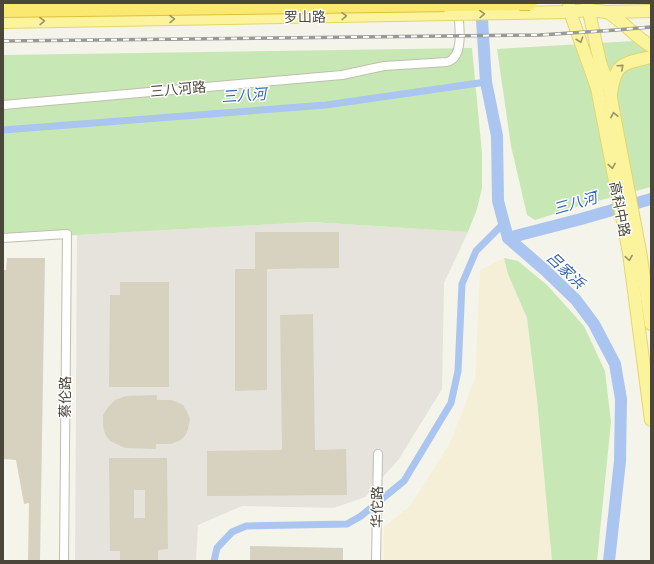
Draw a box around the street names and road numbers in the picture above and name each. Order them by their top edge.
street label: 罗山路 [284,8,326,26]
street label: 三八河路 [149,78,207,100]
street label: 高科中路 [606,180,634,238]
street label: 蔡伦路 [56,376,74,418]
street label: 华佗路 [368,486,386,528]

